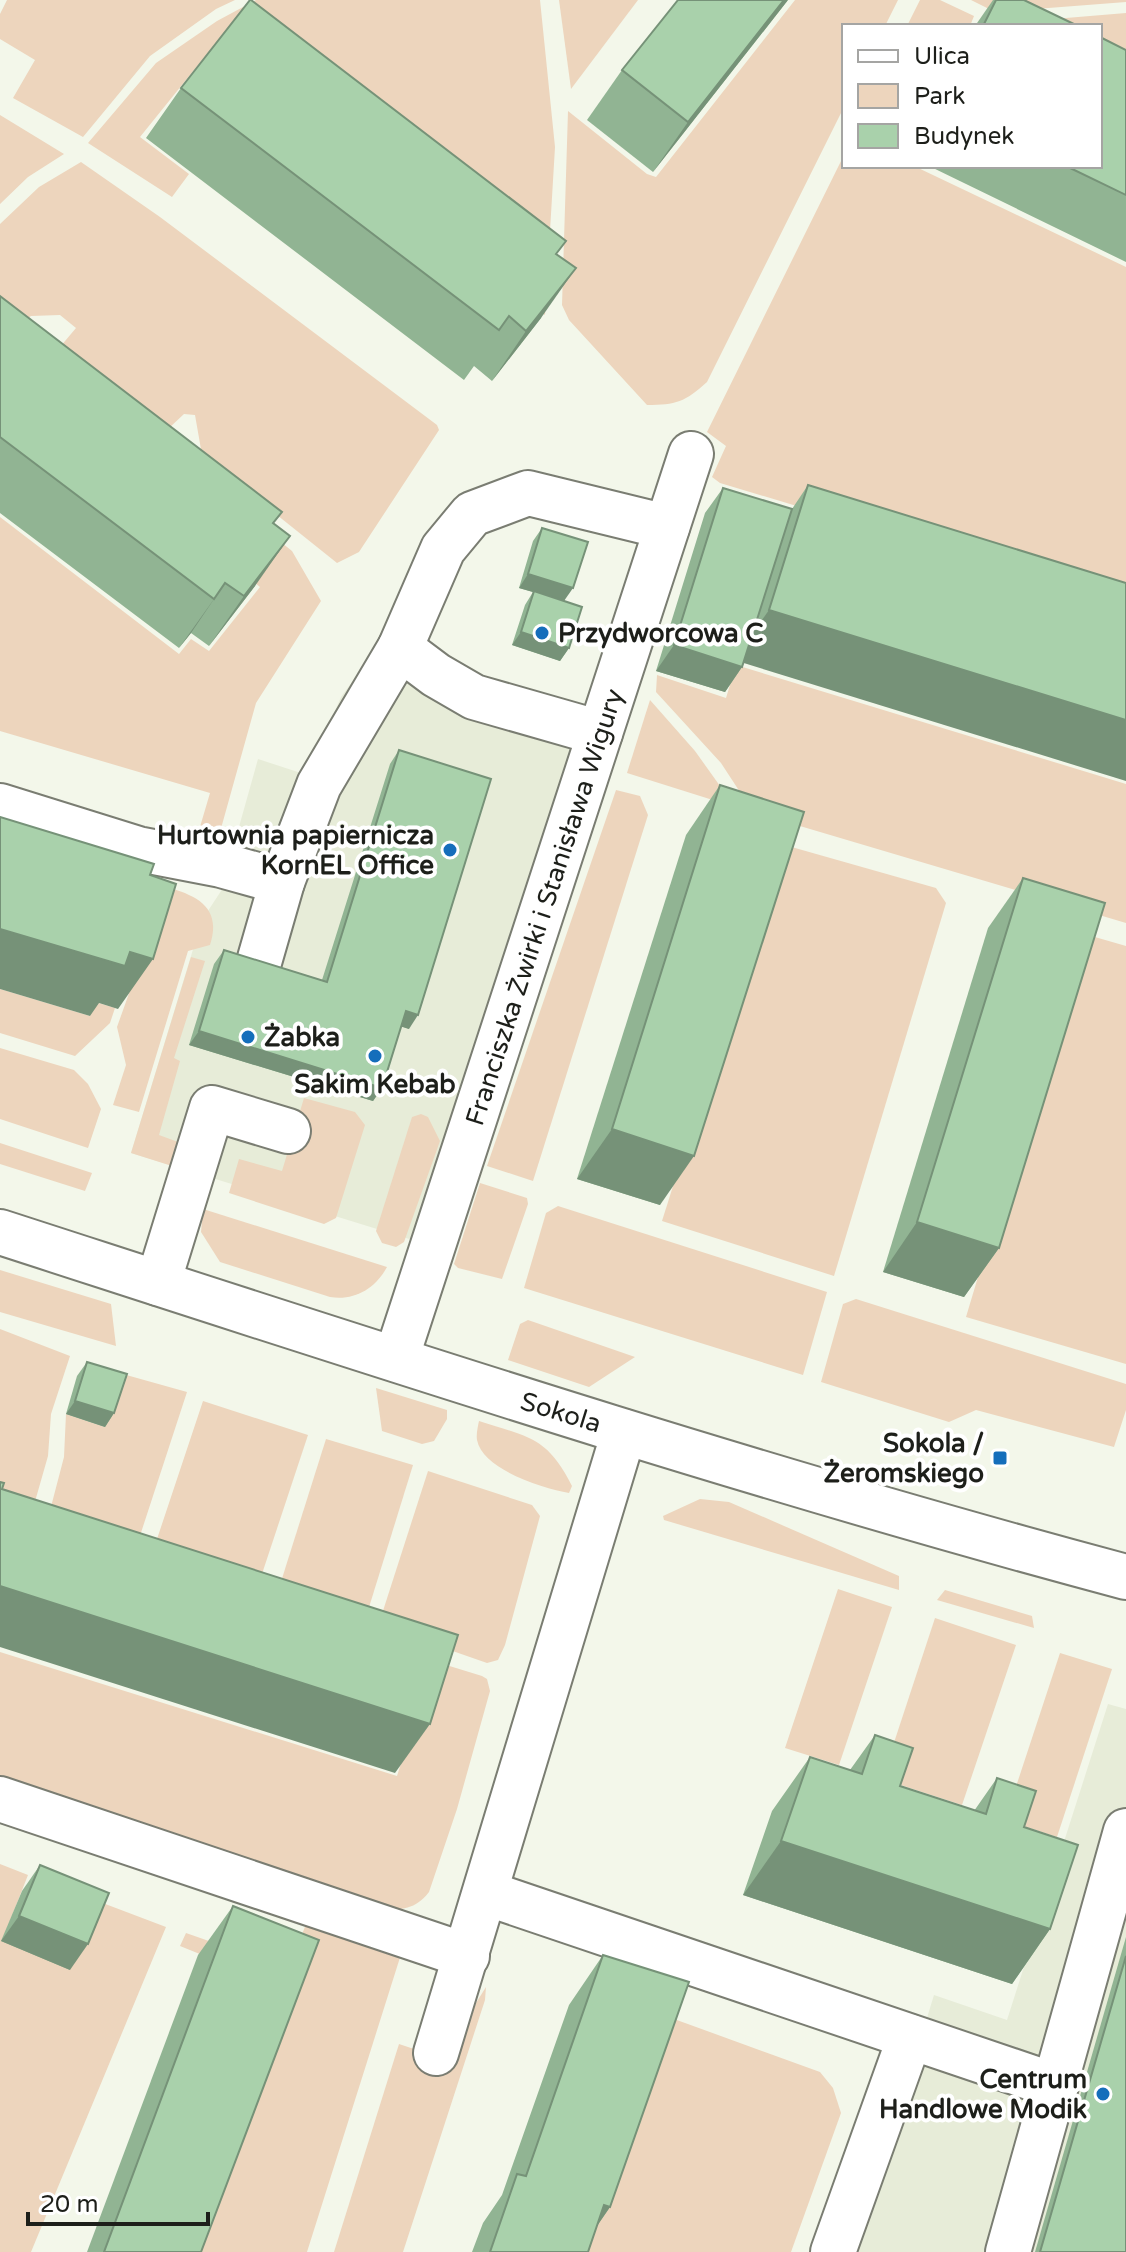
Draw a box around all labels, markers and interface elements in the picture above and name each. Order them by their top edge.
legend [842,24,1102,168]
text: Ulica [914,42,970,71]
text: Park [914,82,965,111]
text: Budynek [914,122,1014,151]
place label: Przydworcowa C [558,618,763,649]
marker: Przydworcowa C [533,624,551,642]
street label: Franciszka Żwirki i Stanisława Wigury [459,685,630,1129]
place label: Hurtownia papiernicza KornEL Office [157,820,434,881]
marker: Hurtownia papiernicza KornEL Office [441,841,459,859]
place label: Żabka [264,1022,340,1053]
marker: Żabka [239,1028,257,1046]
marker: Sakim Kebab [366,1047,384,1065]
place label: Sakim Kebab [294,1069,456,1100]
street label: Sokola [517,1386,605,1439]
place label: Sokola / Żeromskiego [823,1428,984,1489]
marker: Sokola / Żeromskiego [991,1449,1009,1467]
place label: Centrum Handlowe Modik [879,2064,1087,2125]
marker: Centrum Handlowe Modik [1094,2085,1112,2103]
scale bar [28,2176,208,2226]
text: 20 m [40,2190,98,2219]

